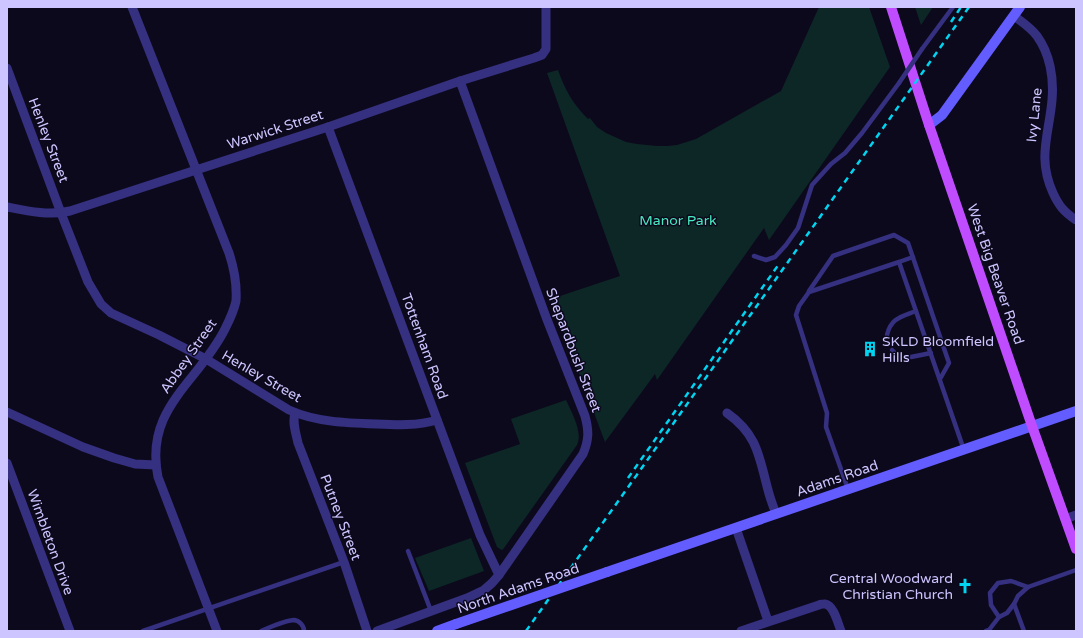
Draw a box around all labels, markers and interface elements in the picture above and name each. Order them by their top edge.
street label: Ivy Lane [1023,87,1046,143]
street label: Henley Street [25,95,73,186]
street label: Warwick Street [225,106,326,153]
street label: West Big Beaver Road [963,202,1028,347]
park label: Manor Park [639,212,717,229]
street label: Shepardbush Street [542,286,605,415]
street label: Tottenham Road [398,291,452,401]
street label: Abbey Street [156,315,221,397]
place label: SKLD Bloomfield Hills [882,333,994,366]
building icon: SKLD Bloomfield Hills [861,340,879,358]
street label: Henley Street [219,347,305,406]
street label: Adams Road [794,457,880,500]
street label: Putney Street [316,472,365,563]
street label: Wimbleton Drive [24,487,78,597]
street label: North Adams Road [455,560,581,617]
place label: Central Woodward Christian Church [829,570,953,603]
church icon: Central Woodward Christian Church [956,577,974,595]

